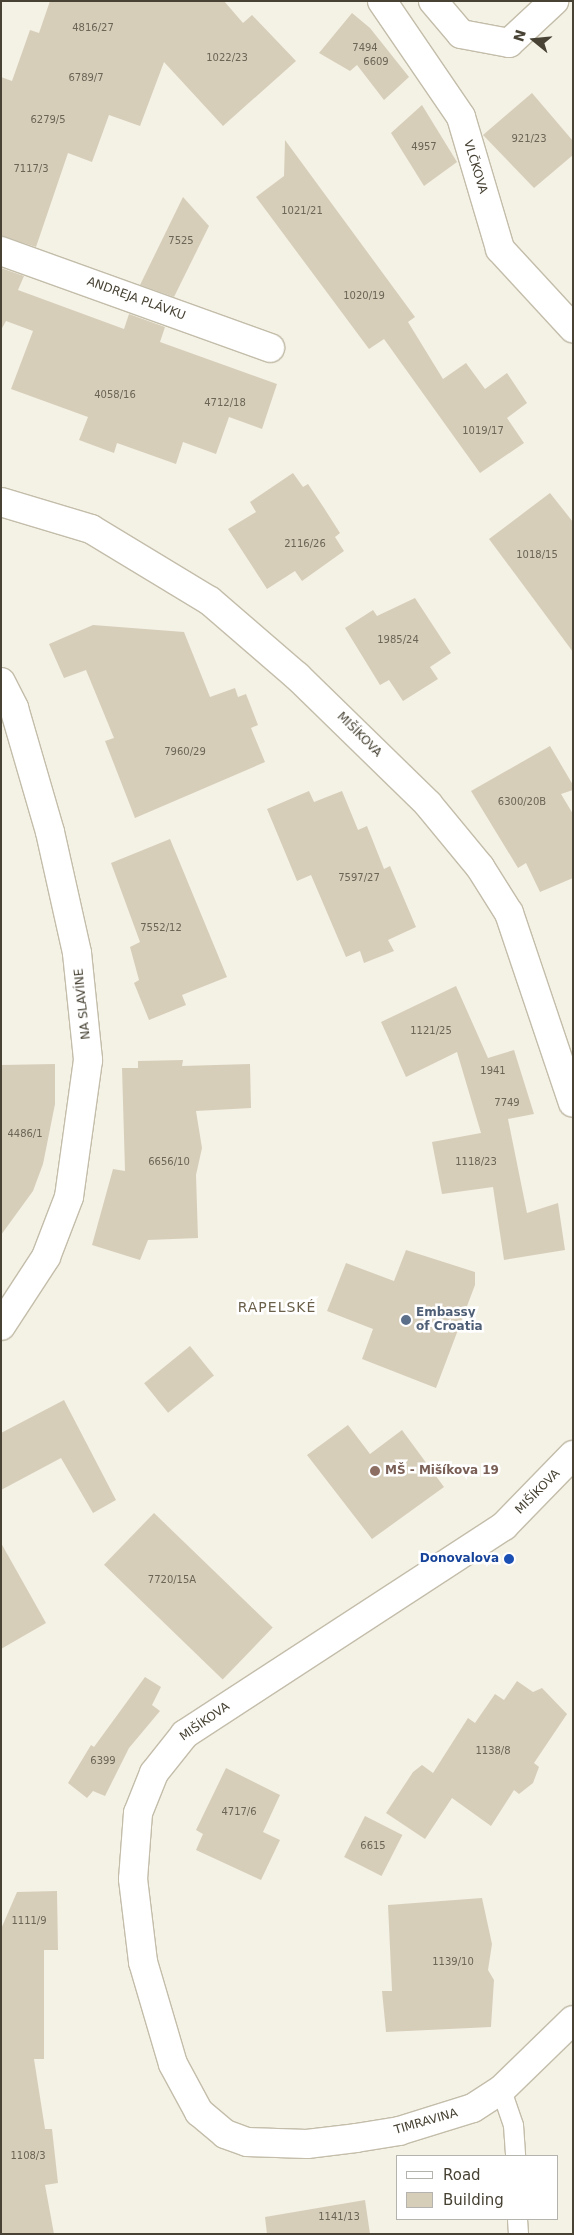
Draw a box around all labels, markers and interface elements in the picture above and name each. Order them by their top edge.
north arrow [509,15,559,65]
house number: 4816/27 [72,22,114,34]
text: N [510,28,529,44]
house number: 7494 [352,42,378,54]
house number: 1022/23 [206,52,248,64]
house number: 6609 [363,56,389,68]
house number: 6789/7 [68,72,104,84]
house number: 6279/5 [30,114,66,126]
house number: 921/23 [511,133,547,145]
street label: VLČKOVA [460,138,490,196]
house number: 4957 [411,141,437,153]
house number: 7117/3 [13,163,49,175]
house number: 1021/21 [281,205,323,217]
house number: 7525 [168,235,194,247]
street label: ANDREJA PLÁVKU [85,274,187,324]
house number: 1020/19 [343,290,385,302]
house number: 4058/16 [94,389,136,401]
house number: 4712/18 [204,397,246,409]
house number: 1019/17 [462,425,504,437]
house number: 2116/26 [284,538,326,550]
house number: 1018/15 [516,549,558,561]
house number: 1985/24 [377,634,419,646]
street label: MIŠÍKOVA [334,710,384,760]
house number: 7960/29 [164,746,206,758]
house number: 6300/20B [498,796,546,808]
house number: 7597/27 [338,872,380,884]
house number: 7552/12 [140,922,182,934]
street label: NA SLAVÍNE [72,968,94,1040]
house number: 1121/25 [410,1025,452,1037]
house number: 1941 [480,1065,506,1077]
house number: 7749 [494,1097,520,1109]
house number: 4486/1 [7,1128,43,1140]
house number: 6656/10 [148,1156,190,1168]
house number: 1118/23 [455,1156,497,1168]
district label: RAPELSKÉ [237,1299,317,1315]
place label: Embassy of Croatia [416,1306,483,1334]
marker: Embassy of Croatia [400,1314,412,1326]
place label: MŠ - Mišíkova 19 [385,1464,499,1478]
marker: MŠ - Mišíkova 19 [369,1465,381,1477]
street label: MIŠÍKOVA [513,1467,563,1517]
place label: Donovalova [420,1552,499,1566]
marker: Donovalova [503,1553,515,1565]
house number: 7720/15A [148,1574,196,1586]
street label: MIŠÍKOVA [177,1700,233,1744]
house number: 1138/8 [475,1745,511,1757]
house number: 6399 [90,1755,116,1767]
house number: 4717/6 [221,1806,257,1818]
house number: 6615 [360,1840,386,1852]
house number: 1111/9 [11,1915,47,1927]
house number: 1139/10 [432,1956,474,1968]
street label: TIMRAVINA [393,2106,459,2138]
house number: 1108/3 [10,2150,46,2162]
legend [396,2155,559,2220]
text: Road [443,2166,481,2184]
text: Building [443,2191,504,2209]
house number: 1141/13 [318,2211,360,2223]

